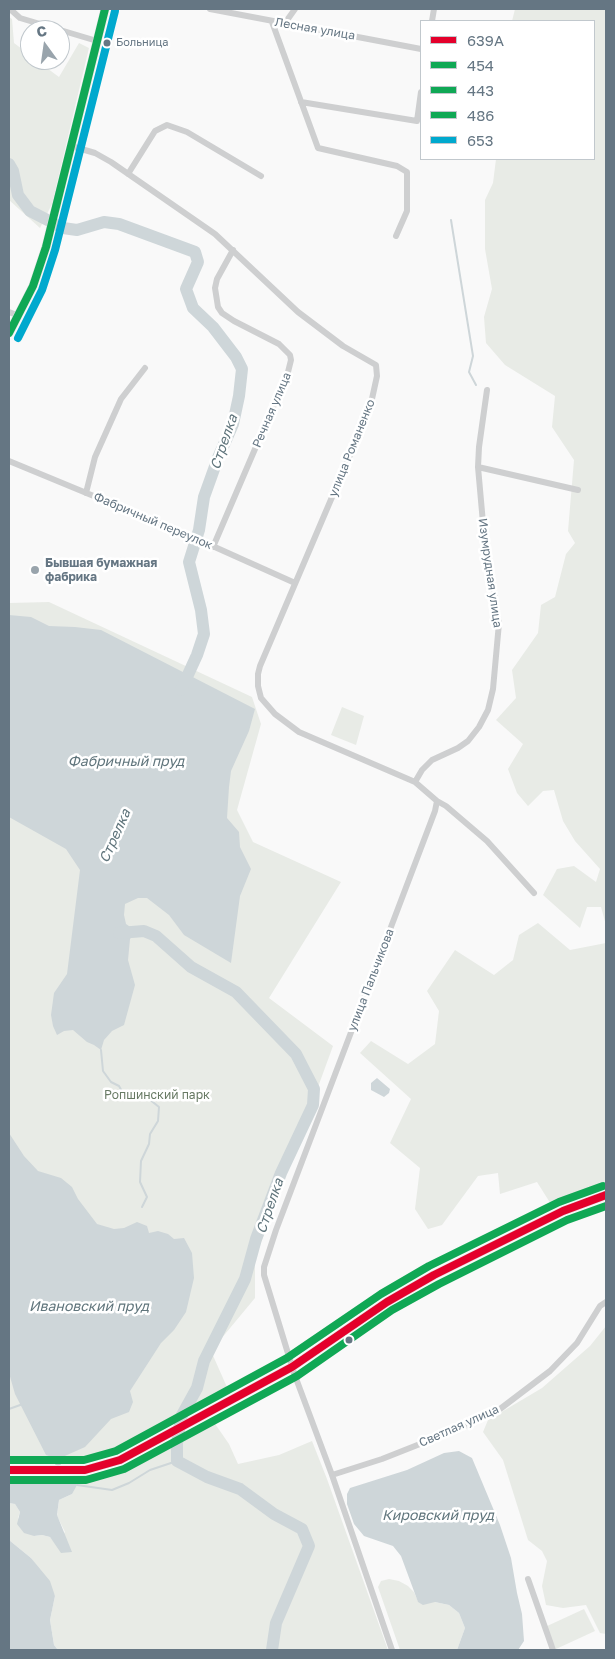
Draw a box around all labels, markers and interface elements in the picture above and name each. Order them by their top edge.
street label: Лесная улица [274,15,356,43]
north arrow [20,20,70,70]
legend [420,20,595,160]
text: С [35,21,48,40]
text: 639А [467,31,504,49]
place label: Больница [116,36,169,50]
marker: Больница [102,38,112,48]
text: 454 [467,56,494,74]
text: 443 [467,81,494,99]
text: 486 [467,106,494,124]
text: 653 [467,131,494,149]
street label: Речная улица [250,370,294,450]
street label: улица Романенко [326,397,378,499]
water label: Стрелка [207,412,241,472]
street label: Фабричный переулок [91,489,215,553]
street label: Изумрудная улица [475,517,505,629]
place label: Бывшая бумажная фабрика [45,556,157,584]
marker: Бывшая бумажная фабрика [29,564,41,576]
water label: Фабричный пруд [68,754,184,770]
water label: Стрелка [96,807,134,865]
street label: улица Пальчикова [345,927,397,1033]
park label: Ропшинский парк [104,1088,210,1102]
water label: Стрелка [253,1176,287,1236]
water label: Ивановский пруд [29,1299,149,1315]
unlabelled marker [344,1335,354,1345]
street label: Светлая улица [417,1402,501,1450]
water label: Кировский пруд [382,1508,494,1524]

